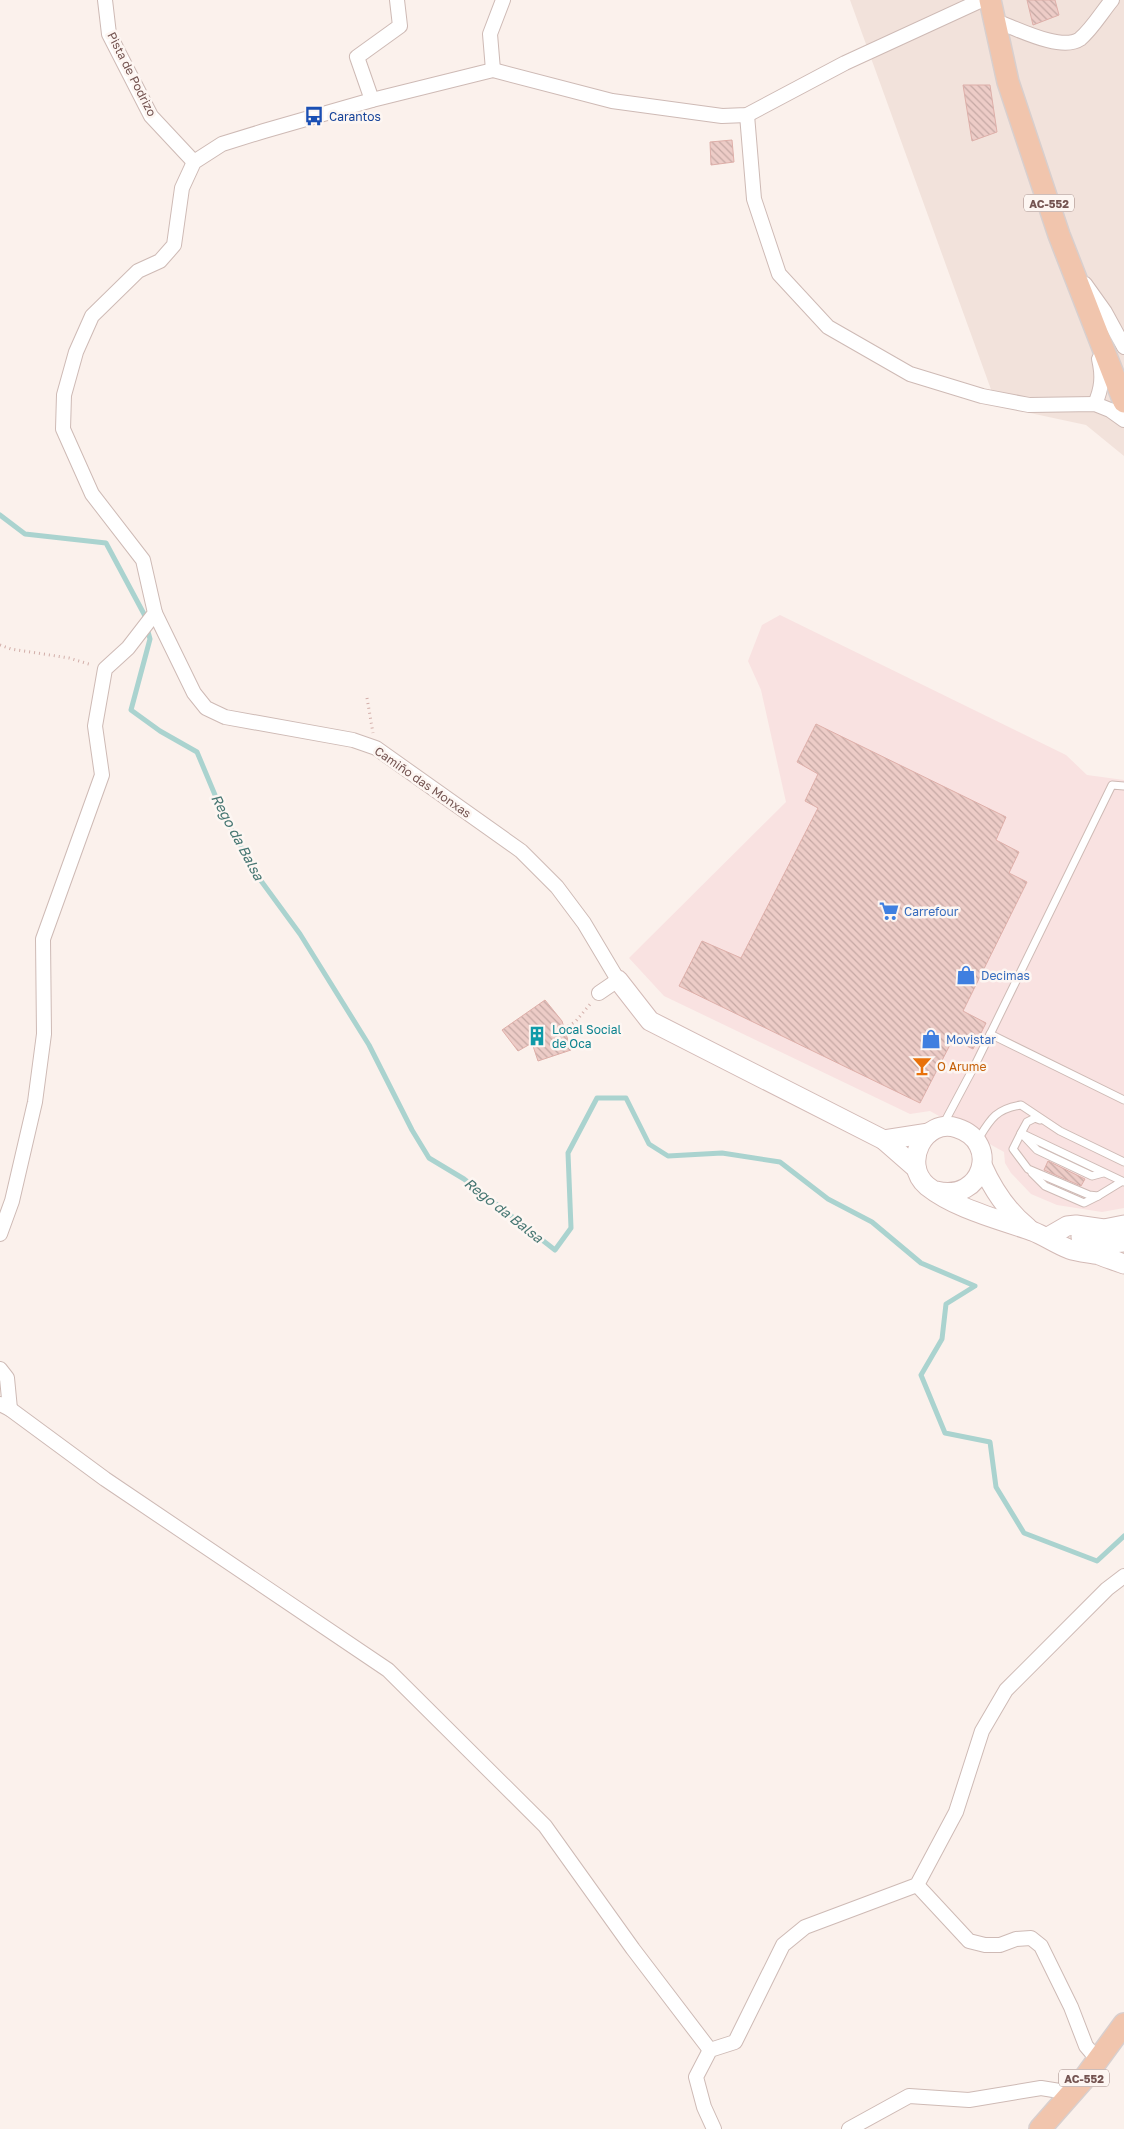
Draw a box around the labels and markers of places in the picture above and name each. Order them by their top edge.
bus stop icon: Carantos [303,105,325,127]
place label: Carantos [329,109,381,124]
supermarket icon: Carrefour [878,900,900,922]
place label: Carrefour [904,904,959,919]
shop icon: Decimas [955,964,977,986]
place label: Decimas [981,968,1030,983]
place label: Local Social de Oca [552,1022,621,1051]
building icon: Local Social de Oca [526,1025,548,1047]
shop icon: Movistar [920,1028,942,1050]
place label: Movistar [946,1032,996,1047]
bar icon: O Arume [911,1055,933,1077]
place label: O Arume [937,1059,986,1074]

